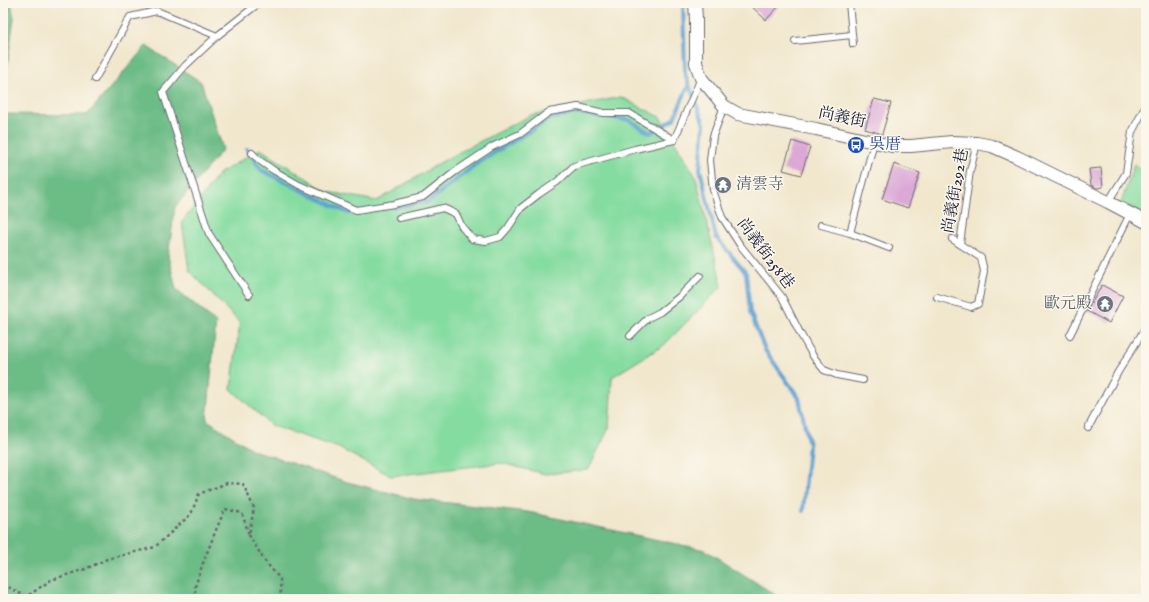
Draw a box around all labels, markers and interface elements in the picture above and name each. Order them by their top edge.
street label: 尚義街 [816,103,868,133]
bus stop icon: 吳厝 [846,135,866,155]
place label: 吳厝 [869,135,901,155]
street label: 尚義街292巷 [939,147,973,235]
temple icon: 清雲寺 [713,175,733,195]
place label: 清雲寺 [736,175,784,195]
street label: 尚義街258巷 [732,215,798,293]
place label: 歐元殿 [1044,294,1092,314]
temple icon: 歐元殿 [1095,294,1115,314]

